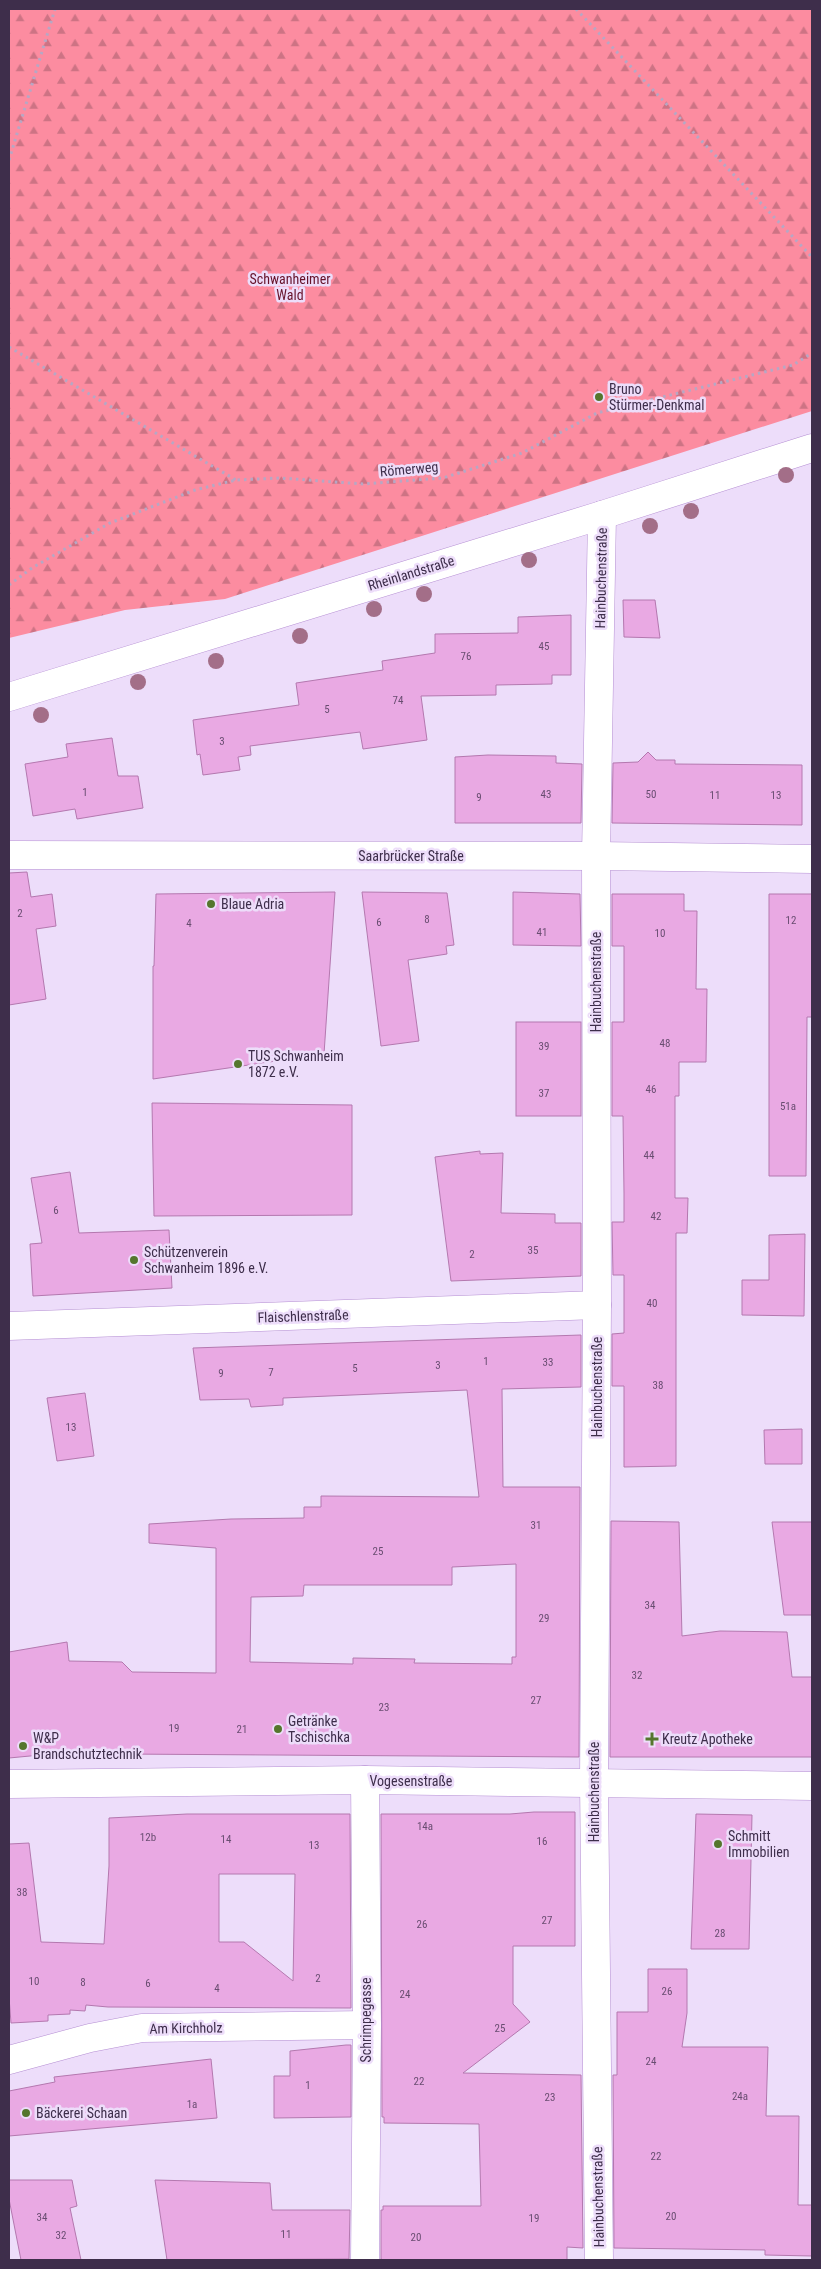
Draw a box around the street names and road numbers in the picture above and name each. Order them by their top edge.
street label: Römerweg [379,458,439,480]
street label: Hainbuchenstraße [592,527,610,628]
street label: Rheinlandstraße [366,552,457,594]
street label: Saarbrücker Straße [358,848,464,864]
street label: Hainbuchenstraße [588,931,604,1032]
street label: Flaischlenstraße [257,1306,349,1326]
street label: Hainbuchenstraße [589,1336,605,1437]
street label: Hainbuchenstraße [586,1741,602,1842]
street label: Vogesenstraße [370,1773,453,1789]
street label: Schrimpegasse [358,1977,374,2062]
street label: Am Kirchholz [149,2019,223,2037]
street label: Hainbuchenstraße [589,2146,607,2247]

